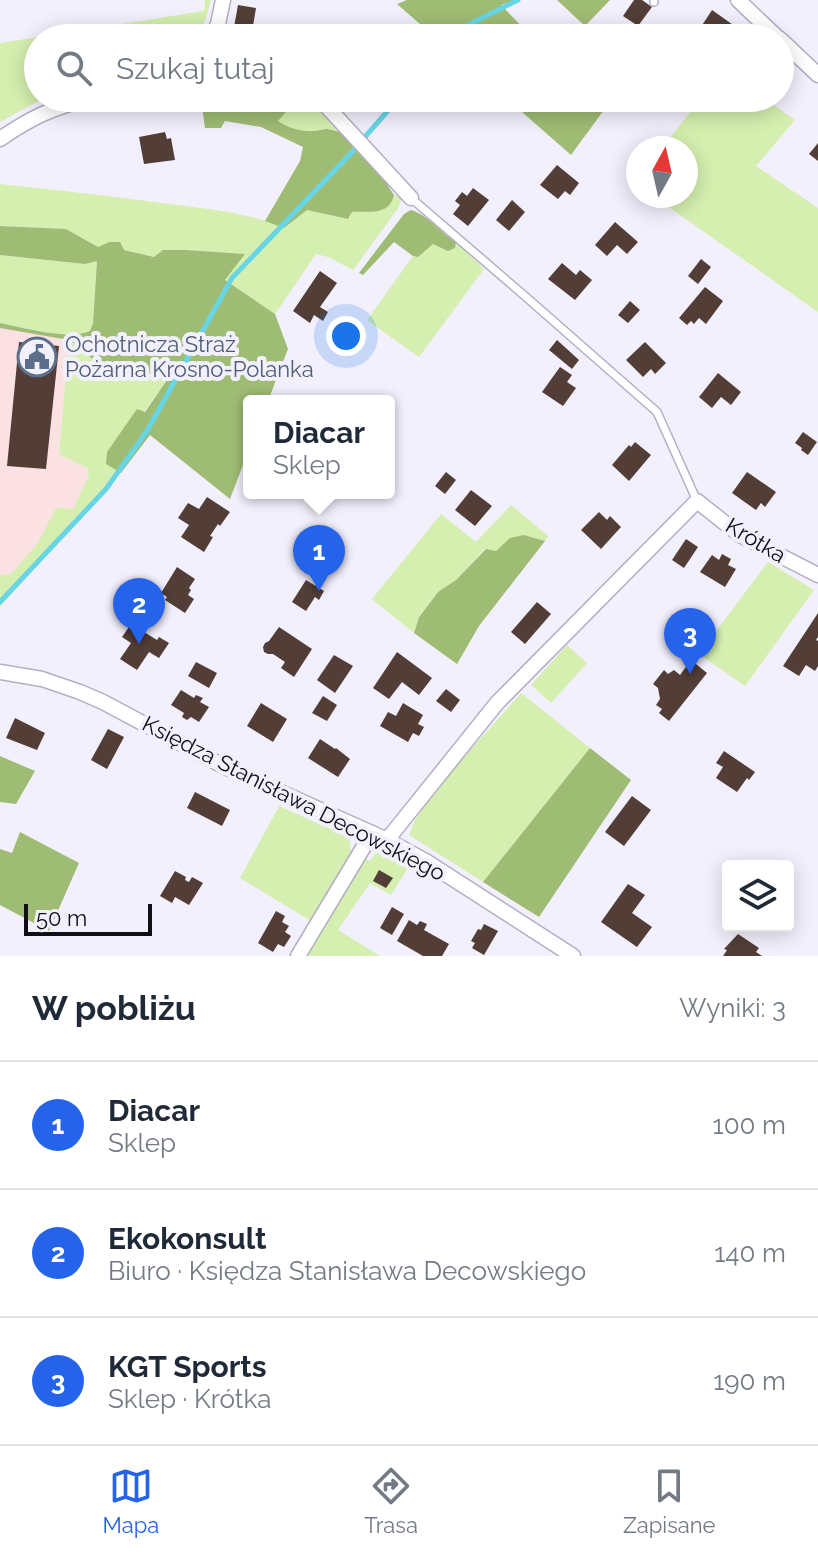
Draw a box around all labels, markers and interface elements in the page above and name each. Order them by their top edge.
search box [24,24,794,112]
icon: search [52,46,96,90]
text: Szukaj tutaj [116,51,274,86]
north arrow [626,136,698,208]
your location [326,316,366,356]
place label: Ochotnicza Straż Pożarna Krosno-Polanka [65,331,314,382]
public building icon: Ochotnicza Straż Pożarna Krosno-Polanka [16,336,58,378]
popup [243,395,395,499]
text: Diacar [273,415,365,450]
text: Sklep [273,450,341,480]
street label: Krótka [721,512,791,568]
pin: 1 [293,525,345,591]
pin: 2 [113,578,165,644]
pin: 3 [664,608,716,674]
street label: Księdza Stanisława Decowskiego [138,710,450,886]
map controls [722,860,794,932]
button: layers [722,860,794,932]
scale bar [24,900,152,936]
text: 50 m [36,905,87,931]
text: W pobliżu [32,988,196,1028]
text: Wyniki: 3 [679,993,786,1023]
text: Diacar [108,1093,200,1128]
text: 1 [52,1110,64,1140]
text: 100 m [713,1110,786,1140]
text: Sklep [108,1128,176,1158]
text: Ekokonsult [108,1221,267,1256]
text: 2 [51,1238,65,1268]
text: 140 m [714,1238,786,1268]
text: Biuro · Księdza Stanisława Decowskiego [108,1256,586,1286]
text: KGT Sports [108,1349,267,1384]
text: 3 [51,1366,65,1396]
text: 190 m [713,1366,786,1396]
text: Sklep · Krótka [108,1384,271,1414]
tab: Mapa [102,1464,159,1538]
tab: Trasa [364,1464,418,1538]
tab: Zapisane [623,1464,716,1538]

